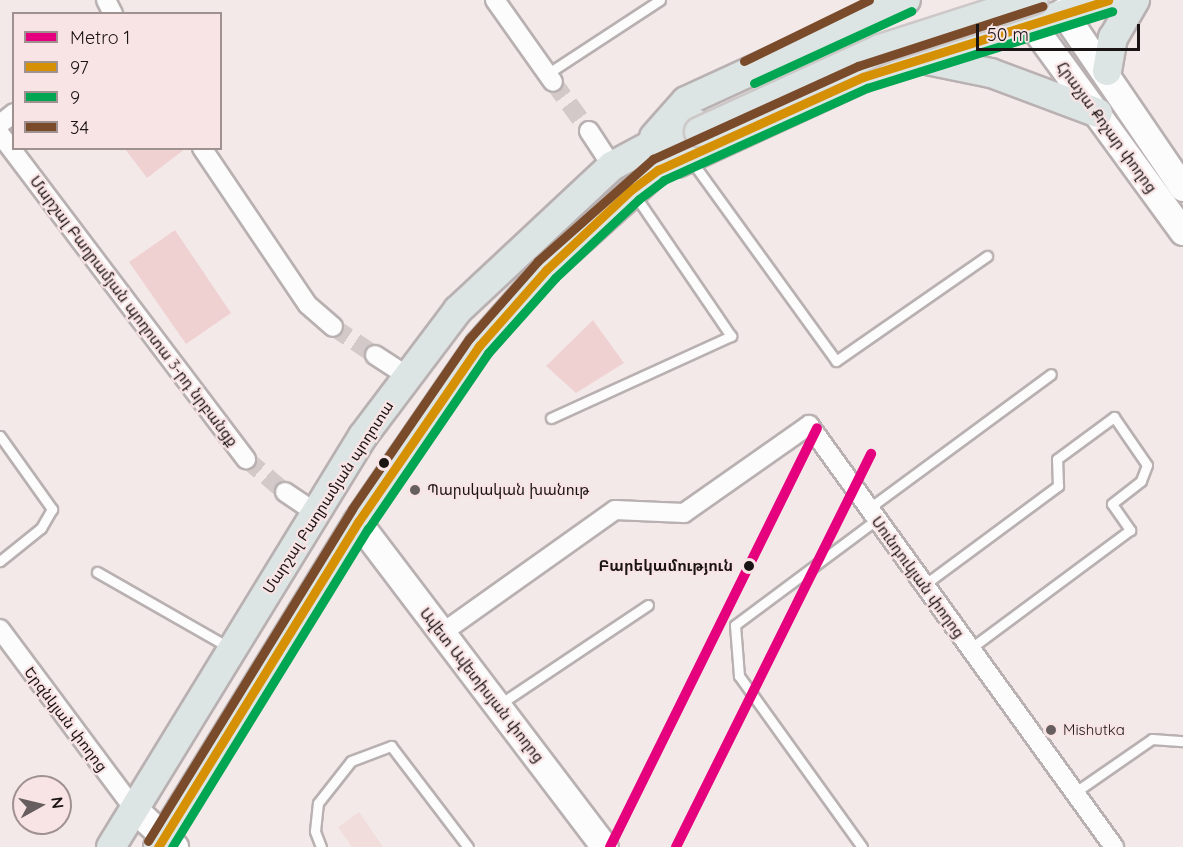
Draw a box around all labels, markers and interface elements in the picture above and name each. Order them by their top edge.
legend [12,12,222,150]
scale bar [979,12,1142,50]
text: 50 m [987,23,1029,46]
text: Metro 1 [70,26,130,49]
text: 97 [70,56,89,79]
street label: Հրաչյա Քոչար փողոց [1053,58,1161,196]
text: 9 [70,86,80,109]
text: 34 [70,116,89,139]
street label: Մարշալ Բաղրամյան պողոտա 3-րդ նրբանցք [26,172,242,450]
street label: Մարշալ Բաղրամյան պողոտա [259,397,397,597]
unlabelled marker [378,457,390,469]
place label: Պարսկական խանութ [427,481,589,499]
marker: Պարսկական խանութ [408,483,422,497]
street label: Սունդուկյան փողոց [868,513,968,641]
marker: Բարեկամություն [738,555,760,577]
place label: Բարեկամություն [599,557,733,575]
street label: Ավետ Ավետիսյան փողոց [416,604,548,766]
street label: Երզնկյան փողոց [21,663,111,775]
place label: Mishutka [1063,721,1125,739]
marker: Mishutka [1044,723,1058,737]
north arrow [12,775,72,835]
text: N [47,796,69,810]

